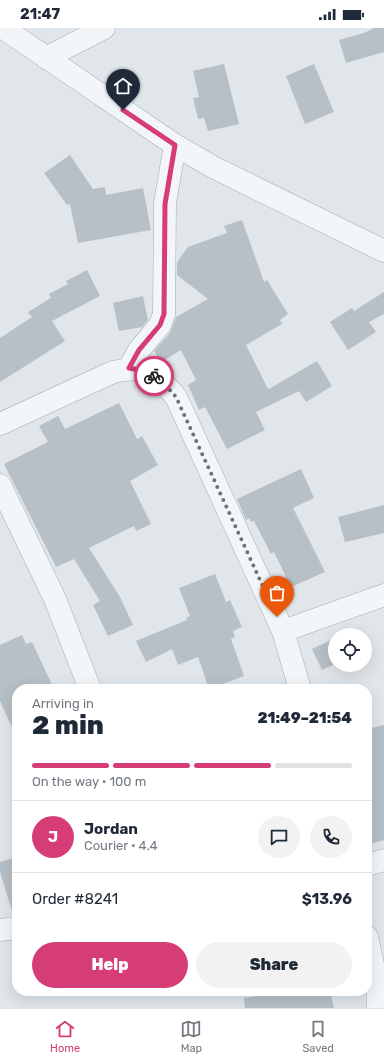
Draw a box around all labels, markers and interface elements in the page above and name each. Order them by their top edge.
text: 21:47 [20,5,60,23]
pin [106,69,140,110]
icon: home [112,75,134,97]
courier [134,356,174,396]
icon: bike [143,365,165,387]
pin [260,576,294,617]
icon: bag [266,582,288,604]
map controls [328,628,372,672]
button: locate [328,628,372,672]
text: Arriving in [32,696,94,711]
text: 21:49–21:54 [257,709,352,727]
text: 2 min [32,710,104,741]
text: On the way · 100 m [32,774,146,789]
button: chat [258,816,300,858]
button: phone [310,816,352,858]
text: Jordan [84,820,138,838]
text: J [48,828,58,846]
text: Courier · 4.4 [84,838,158,853]
text: Order #8241 [32,890,118,908]
text: $13.96 [302,890,352,908]
button: Help [32,942,188,988]
button: Share [196,942,352,988]
tab: Home [50,1018,80,1055]
tab: Map [180,1018,202,1055]
tab: Saved [303,1018,334,1055]

